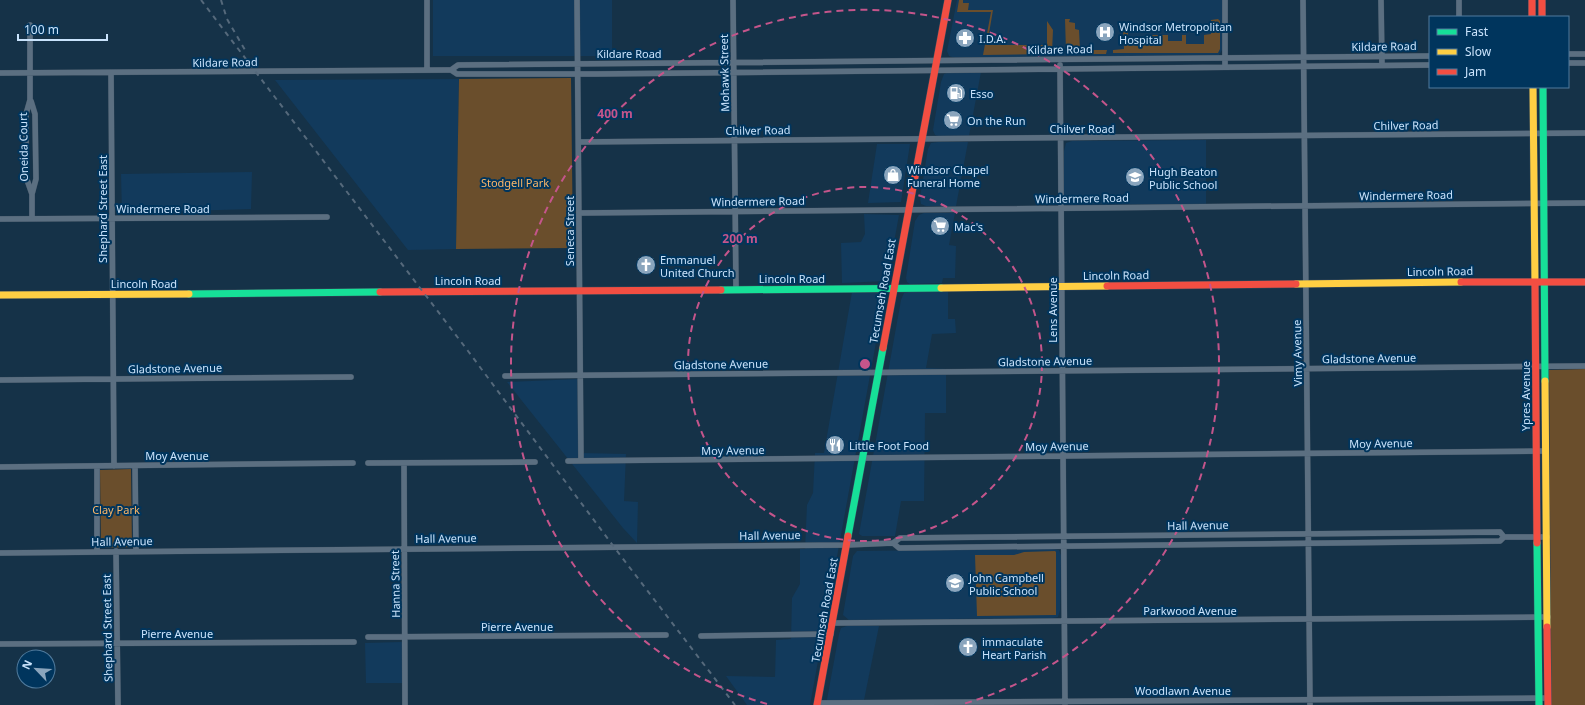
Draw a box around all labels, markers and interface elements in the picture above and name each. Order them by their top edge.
scale bar [18,16,107,42]
legend [1429,16,1569,88]
place label: Windsor Metropolitan Hospital [1119,19,1232,47]
text: 100 m [24,21,59,38]
hospital icon: Windsor Metropolitan Hospital [1094,21,1116,43]
text: Fast [1465,23,1489,40]
pharmacy icon: I.D.A. [954,27,976,49]
place label: I.D.A. [979,31,1006,46]
street label: Mohawk Street [716,34,732,112]
street label: Kildare Road [1351,38,1417,54]
street label: Kildare Road [1027,41,1093,57]
text: Slow [1465,43,1492,60]
street label: Kildare Road [596,46,662,61]
street label: Kildare Road [192,54,258,70]
text: Jam [1464,63,1486,80]
fuel station icon: Esso [945,82,967,104]
place label: Esso [970,86,994,101]
text: 400 m [597,105,633,122]
supermarket icon: On the Run [942,109,964,131]
street label: Oneida Court [15,112,31,182]
place label: On the Run [967,113,1026,128]
street label: Chilver Road [1373,117,1439,133]
street label: Chilver Road [1049,121,1115,136]
street label: Chilver Road [725,122,791,138]
street label: Shephard Street East [95,155,110,263]
place label: Windsor Chapel Funeral Home [907,162,989,190]
shop icon: Windsor Chapel Funeral Home [882,164,904,186]
place label: Hugh Beaton Public School [1149,164,1217,192]
school or university icon: Hugh Beaton Public School [1124,166,1146,188]
park label: Stodgell Park [481,175,549,190]
street label: Windermere Road [1359,187,1453,203]
street label: Windermere Road [1035,190,1129,206]
street label: Windermere Road [711,193,805,209]
street label: Seneca Street [562,196,577,266]
street label: Windermere Road [116,201,210,216]
supermarket icon: Mac's [929,215,951,237]
place label: Mac's [954,219,983,234]
text: 200 m [722,230,758,247]
street label: Tecumseh Road East [865,238,899,344]
place label: Emmanuel United Church [660,252,734,280]
church icon: Emmanuel United Church [635,254,657,276]
street label: Lincoln Road [1407,263,1473,279]
street label: Lincoln Road [1083,267,1149,283]
street label: Lincoln Road [759,271,825,286]
street label: Lincoln Road [435,273,501,288]
street label: Lincoln Road [111,276,177,291]
street label: Lens Avenue [1045,277,1060,343]
street label: Vimy Avenue [1289,319,1305,387]
street label: Gladstone Avenue [1322,350,1416,366]
street label: Gladstone Avenue [998,353,1092,369]
street label: Gladstone Avenue [674,356,768,372]
centre of rings [858,357,872,371]
street label: Gladstone Avenue [128,360,222,376]
street label: Ypres Avenue [1518,361,1533,431]
restaurant icon: Little Foot Food [824,434,846,456]
street label: Moy Avenue [1349,435,1413,451]
place label: Little Foot Food [849,438,929,453]
street label: Moy Avenue [1025,438,1089,454]
street label: Moy Avenue [701,442,765,458]
street label: Moy Avenue [145,448,209,463]
park label: Clay Park [92,502,140,517]
street label: Hall Avenue [1167,517,1229,533]
street label: Hall Avenue [739,527,801,543]
street label: Hall Avenue [415,530,477,546]
street label: Hall Avenue [91,533,153,549]
street label: Hanna Street [387,550,403,618]
street label: Tecumseh Road East [807,557,841,663]
place label: John Campbell Public School [968,570,1044,598]
school or university icon: John Campbell Public School [944,572,966,594]
street label: Shephard Street East [99,574,115,682]
street label: Parkwood Avenue [1143,603,1237,618]
street label: Pierre Avenue [481,619,553,634]
street label: Pierre Avenue [141,626,213,641]
place label: immaculate Heart Parish [982,634,1046,662]
church icon: immaculate Heart Parish [957,636,979,658]
north arrow [16,649,56,689]
text: N [18,657,35,672]
street label: Woodlawn Avenue [1135,683,1231,698]

